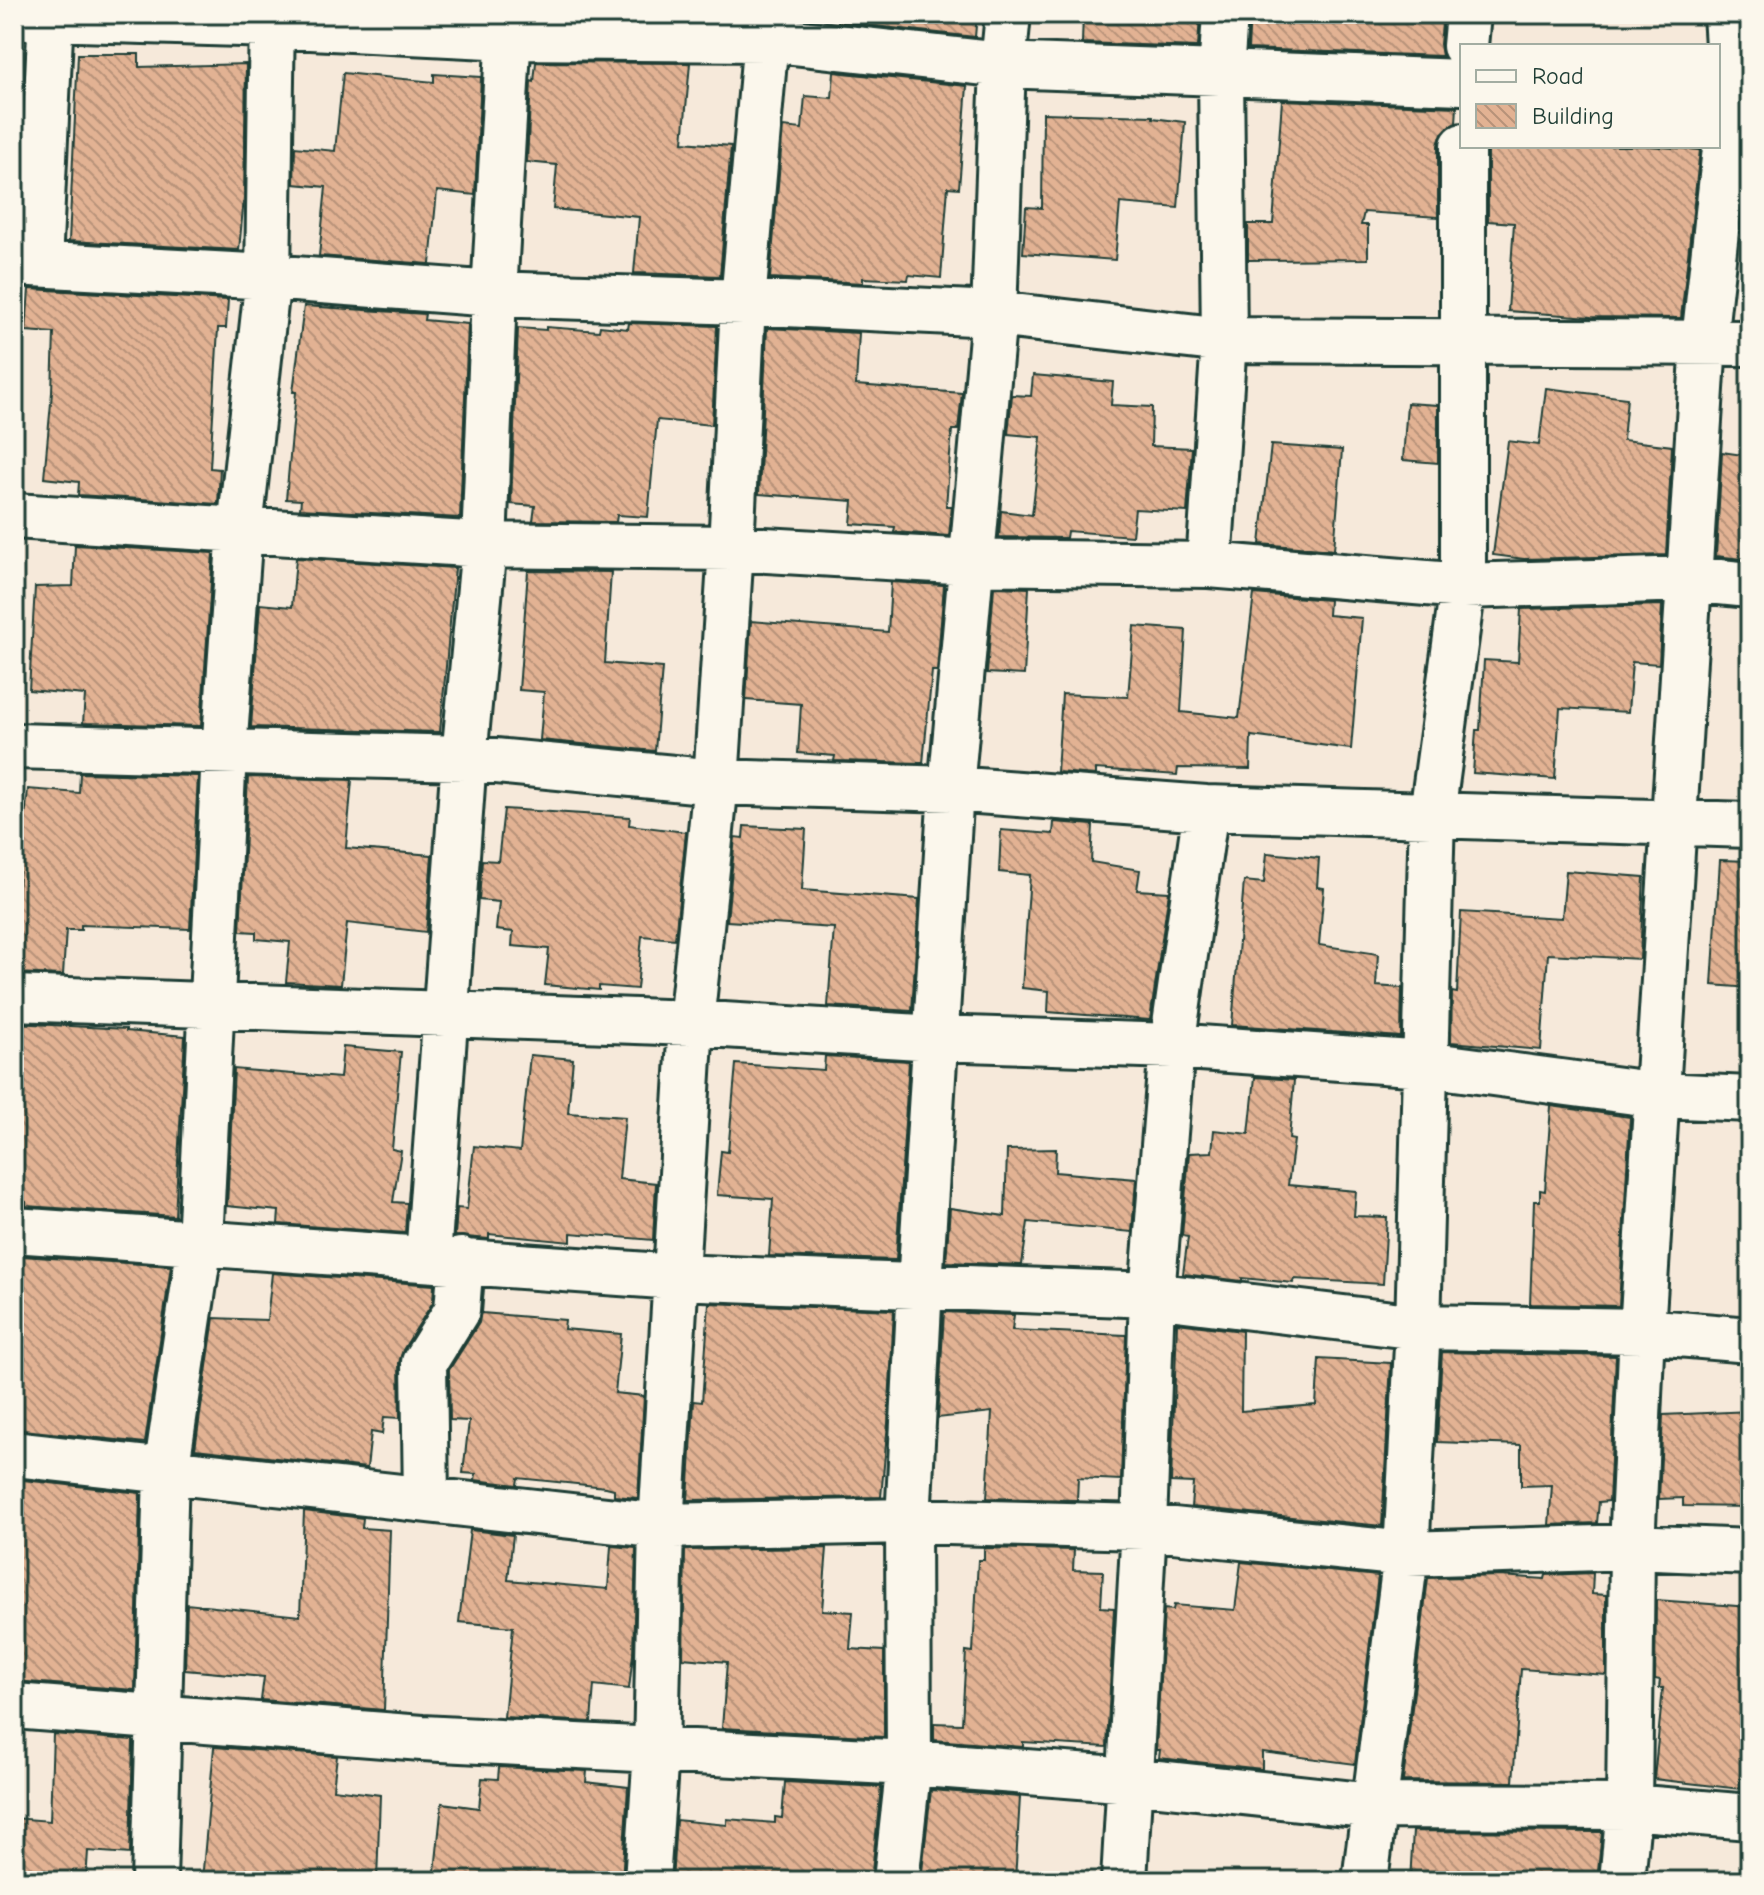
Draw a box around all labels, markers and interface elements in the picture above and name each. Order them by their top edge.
legend [1460,44,1720,148]
text: Road [1532,62,1584,90]
text: Building [1532,102,1614,130]

